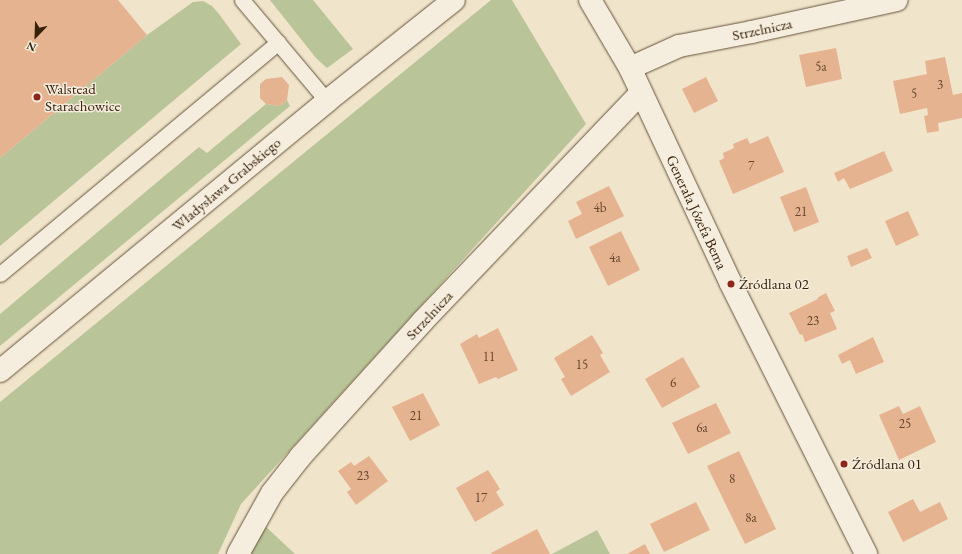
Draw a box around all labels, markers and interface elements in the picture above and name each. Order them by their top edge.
street label: Strzelnicza [730,14,794,44]
north arrow [16,16,56,56]
text: N [24,39,38,55]
house number: 5a [815,59,827,75]
house number: 3 [937,77,943,93]
place label: Walstead Starachowice [45,79,120,114]
house number: 5 [911,86,917,102]
marker: Walstead Starachowice [32,92,42,102]
street label: Władysława Grabskiego [168,133,284,235]
street label: Generała Józefa Bema [663,152,731,272]
house number: 7 [748,158,754,174]
house number: 4b [594,200,606,216]
house number: 21 [795,204,807,220]
house number: 4a [609,250,621,266]
place label: Źródlana 02 [739,275,809,293]
marker: Źródlana 02 [726,279,736,289]
street label: Strzelnicza [402,287,456,343]
house number: 23 [807,313,819,329]
house number: 11 [483,349,495,365]
house number: 15 [576,357,588,373]
house number: 6 [670,375,676,391]
house number: 21 [410,408,422,424]
house number: 25 [899,416,911,432]
house number: 6a [696,420,708,436]
place label: Źródlana 01 [852,455,922,473]
marker: Źródlana 01 [839,459,849,469]
house number: 23 [357,468,369,484]
house number: 8 [729,471,735,487]
house number: 17 [475,490,487,506]
house number: 8a [745,510,757,526]

